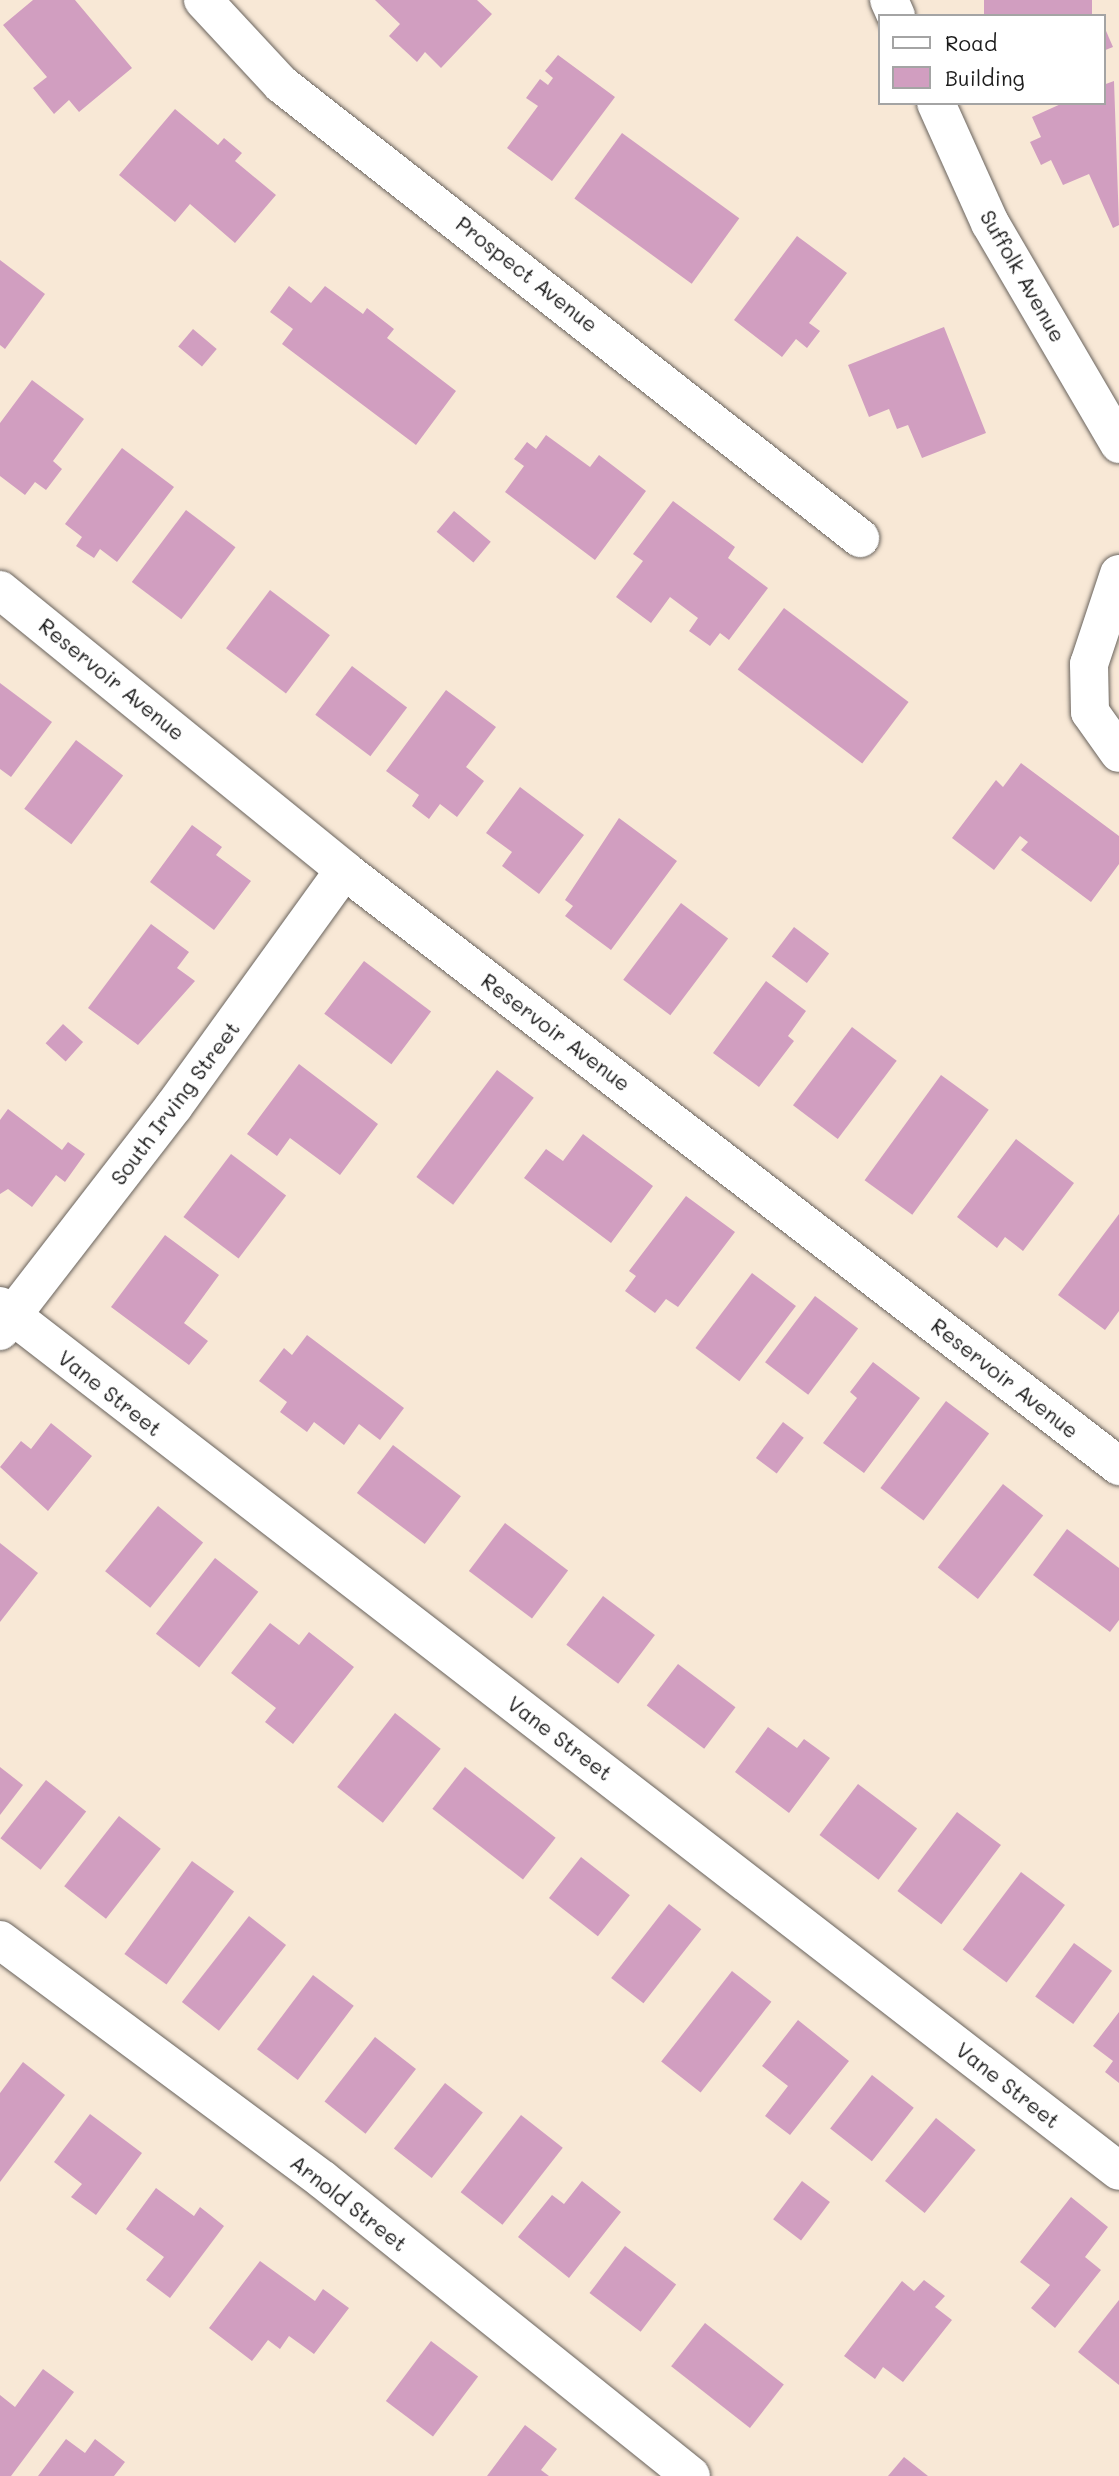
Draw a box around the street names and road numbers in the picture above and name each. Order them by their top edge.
street label: Suffolk Avenue [975,206,1071,346]
street label: Prospect Avenue [451,211,603,337]
street label: Reservoir Avenue [34,613,190,745]
street label: Reservoir Avenue [476,968,636,1096]
street label: South Irving Street [105,1016,245,1190]
street label: Reservoir Avenue [926,1313,1084,1443]
street label: Vane Street [53,1345,167,1441]
street label: Vane Street [503,1690,617,1786]
street label: Vane Street [951,2037,1065,2133]
street label: Arnold Street [286,2150,412,2256]

